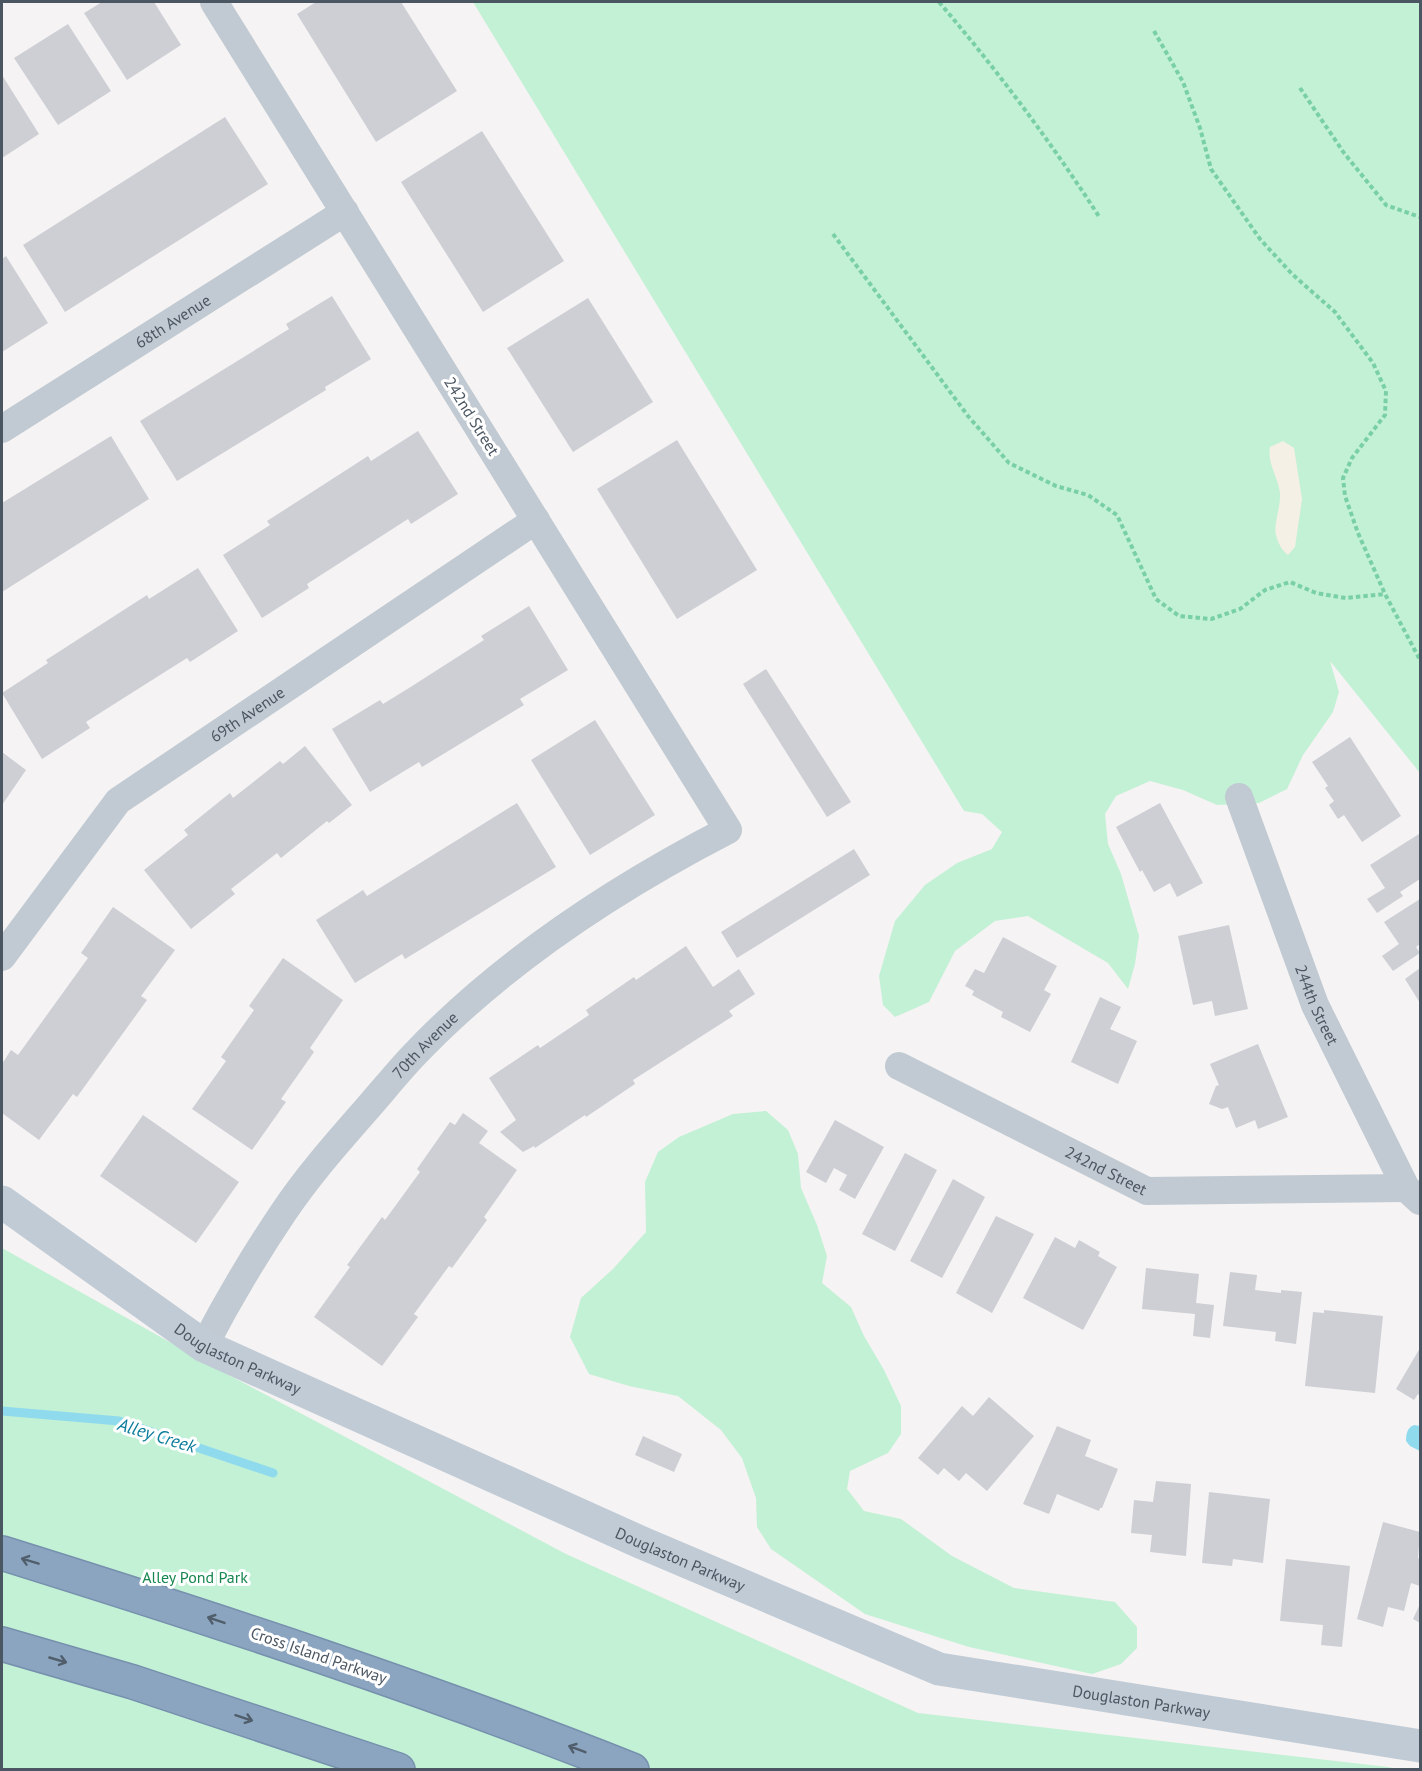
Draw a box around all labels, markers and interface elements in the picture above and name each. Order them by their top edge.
street label: 68th Avenue [131,290,214,352]
street label: 242nd Street [440,373,504,459]
street label: 69th Avenue [206,682,288,746]
street label: 244th Street [1291,962,1344,1049]
street label: 70th Avenue [388,1007,462,1082]
street label: 242nd Street [1062,1142,1151,1200]
street label: Douglaston Parkway [171,1318,305,1399]
water label: Alley Creek [114,1412,200,1458]
street label: Douglaston Parkway [612,1522,749,1596]
one-way arrow [21,1555,40,1566]
park label: Alley Pond Park [142,1567,248,1587]
one-way arrow [207,1614,226,1625]
street label: Cross Island Parkway [248,1622,390,1688]
one-way arrow [48,1655,67,1666]
street label: Douglaston Parkway [1071,1681,1212,1722]
one-way arrow [234,1713,253,1724]
one-way arrow [568,1742,587,1753]

